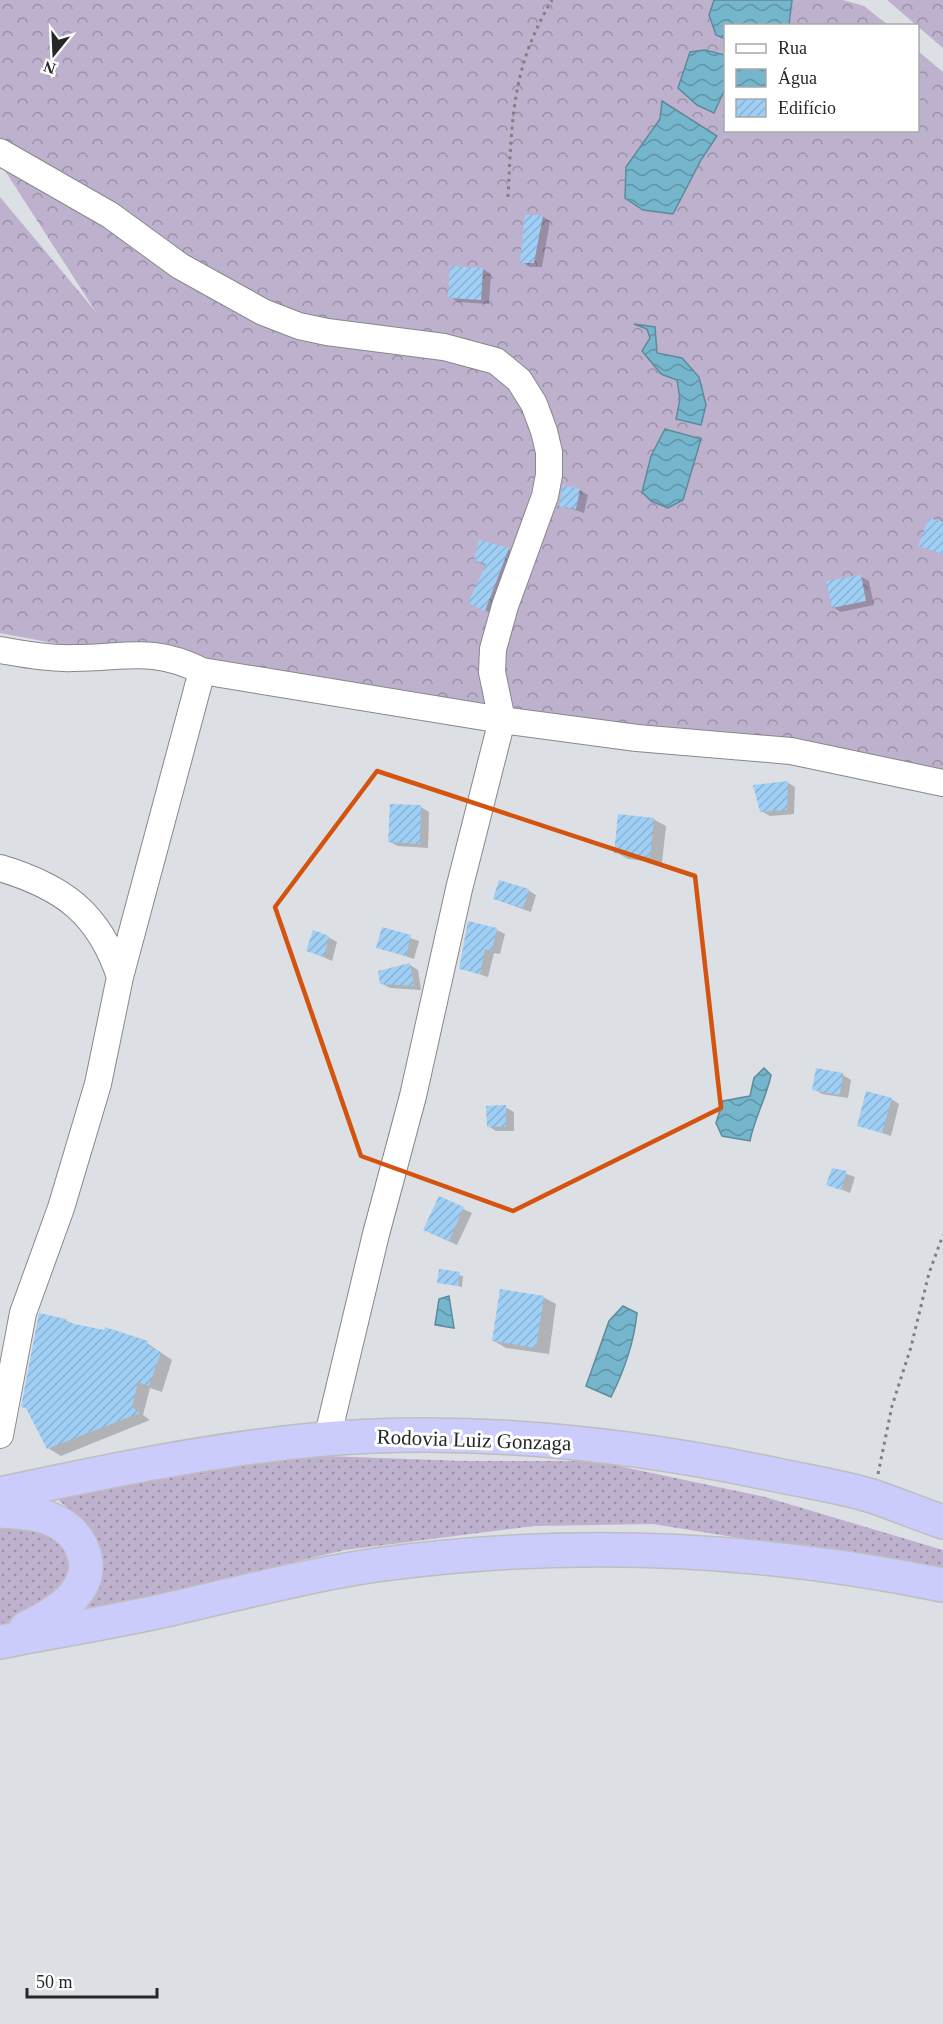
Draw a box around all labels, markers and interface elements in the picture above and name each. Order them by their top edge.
north arrow [24,24,84,84]
legend [724,24,919,132]
text: Rua [778,38,807,58]
text: N [41,58,58,78]
text: Água [778,67,817,88]
text: Edifício [778,98,836,118]
street label: Rodovia Luiz Gonzaga [376,1425,572,1455]
scale bar [27,1961,158,1999]
text: 50 m [36,1972,73,1992]

